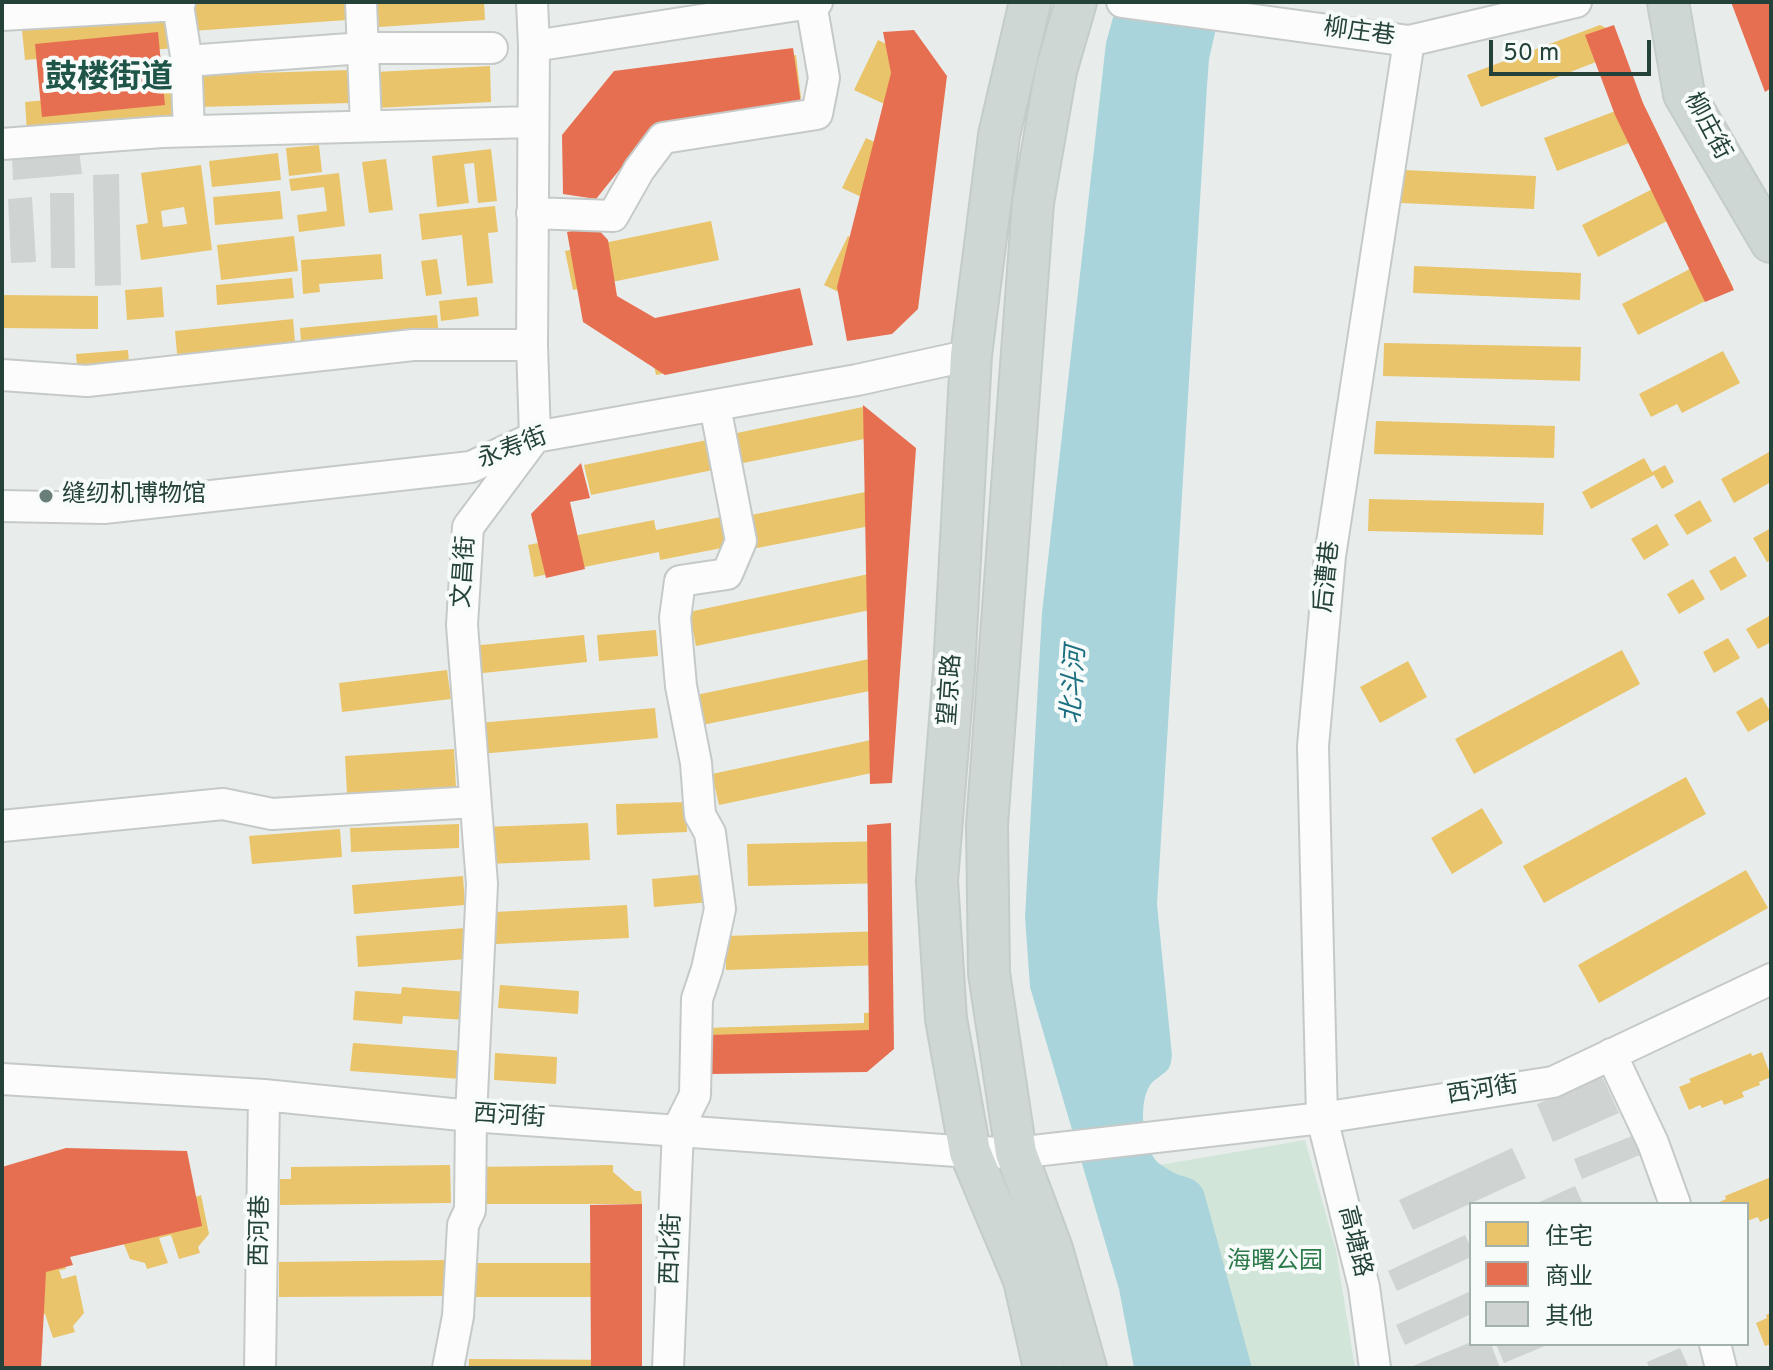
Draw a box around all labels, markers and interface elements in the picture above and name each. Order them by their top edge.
street label: 柳庄巷 [1321,15,1397,53]
scale bar [1493,24,1655,74]
text: 50 m [1503,39,1559,69]
district label: 鼓楼街道 [45,62,173,100]
street label: 柳庄街 [1676,88,1736,166]
street label: 永寿街 [474,424,552,476]
place label: 缝纫机博物馆 [62,482,206,510]
marker: 缝纫机博物馆 [37,487,55,505]
street label: 文昌街 [449,535,483,609]
street label: 后漕巷 [1311,540,1347,614]
water label: 北斗河 [1058,645,1094,725]
street label: 望京路 [935,653,969,727]
street label: 西河街 [1445,1072,1521,1112]
street label: 西河街 [472,1101,546,1135]
street label: 西河巷 [247,1195,277,1267]
legend [1469,1202,1749,1346]
street label: 高塘路 [1330,1204,1376,1280]
street label: 西北街 [657,1213,689,1285]
text: 住宅 [1545,1223,1593,1253]
park label: 海曙公园 [1227,1249,1323,1277]
text: 商业 [1545,1263,1593,1293]
text: 其他 [1545,1303,1593,1333]

